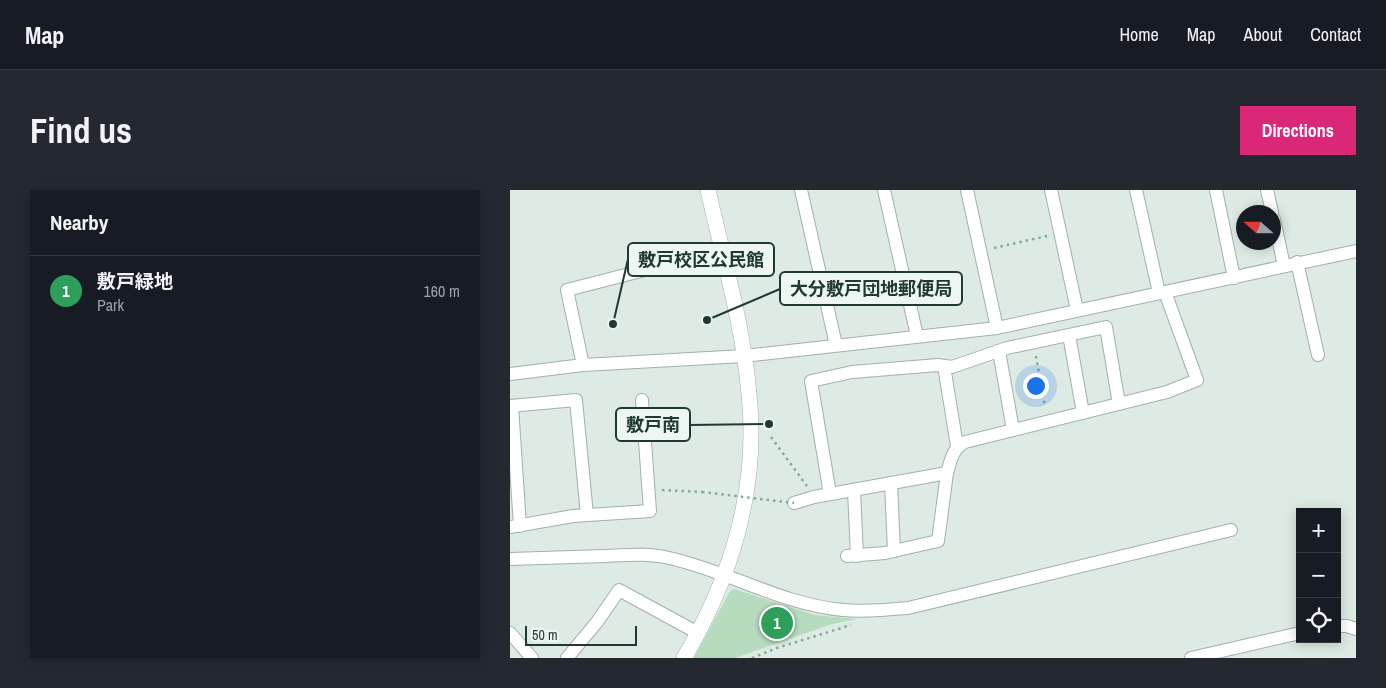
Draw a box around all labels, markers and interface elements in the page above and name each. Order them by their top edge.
text: Map [25,19,64,51]
text: Home [1119,22,1159,47]
text: Map [1187,22,1216,47]
text: About [1244,22,1282,47]
text: Contact [1310,22,1361,47]
button: Directions [1240,106,1356,155]
text: Find us [30,107,132,154]
north arrow [1236,205,1281,250]
text: Nearby [50,208,108,237]
callout: 敷戸校区公民館 [628,243,774,276]
text: 敷戸校区公民館 [638,247,764,272]
text: 敷戸緑地 [97,268,173,294]
callout: 大分敷戸団地郵便局 [780,272,962,305]
text: 大分敷戸団地郵便局 [790,276,952,301]
text: 1 [62,280,70,302]
text: 160 m [424,280,460,302]
text: Park [97,294,124,316]
your location [1023,373,1049,399]
callout: 敷戸南 [616,408,690,441]
text: 敷戸南 [626,412,680,437]
map controls [1296,508,1341,643]
button: + [1296,508,1341,553]
button: − [1296,553,1341,598]
button: locate [1296,598,1341,643]
pin: 1 [761,604,793,642]
scale bar [525,623,638,646]
text: 50 m [532,626,558,644]

